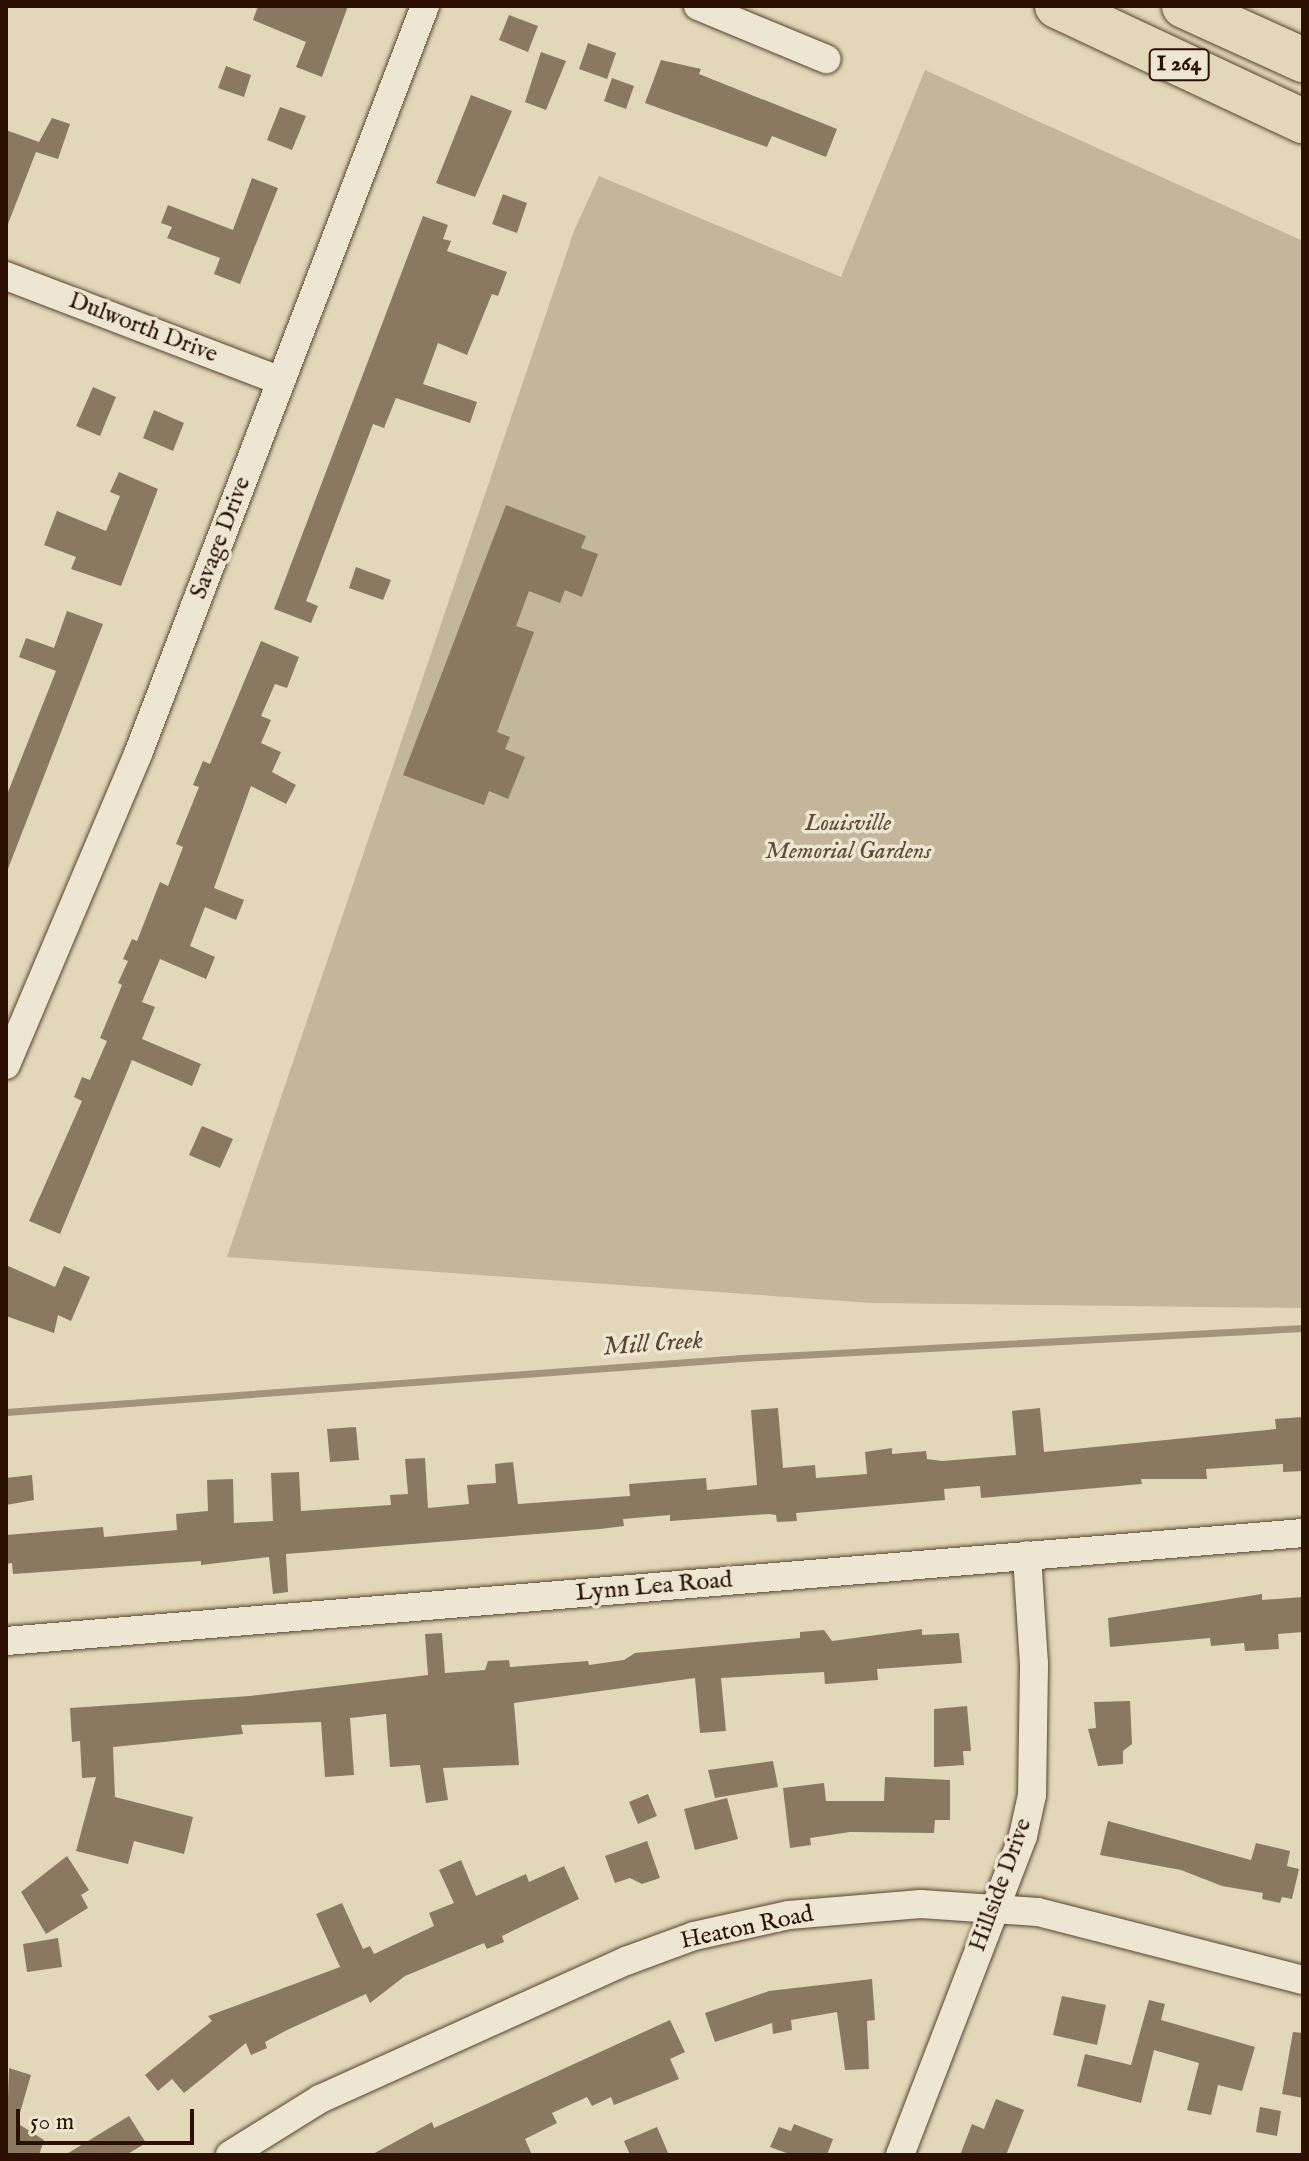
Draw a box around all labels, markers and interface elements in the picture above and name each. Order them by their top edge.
road number: I 264 [1147,47,1211,83]
street label: Dulworth Drive [64,286,222,370]
street label: Savage Drive [185,473,257,603]
park label: Louisville Memorial Gardens [765,810,931,866]
water label: Mill Creek [602,1325,704,1363]
street label: Lynn Lea Road [574,1566,734,1608]
street label: Hillside Drive [964,1814,1038,1956]
street label: Heaton Road [678,1900,816,1956]
scale bar [20,2093,198,2143]
text: 50 m [30,2107,74,2138]

